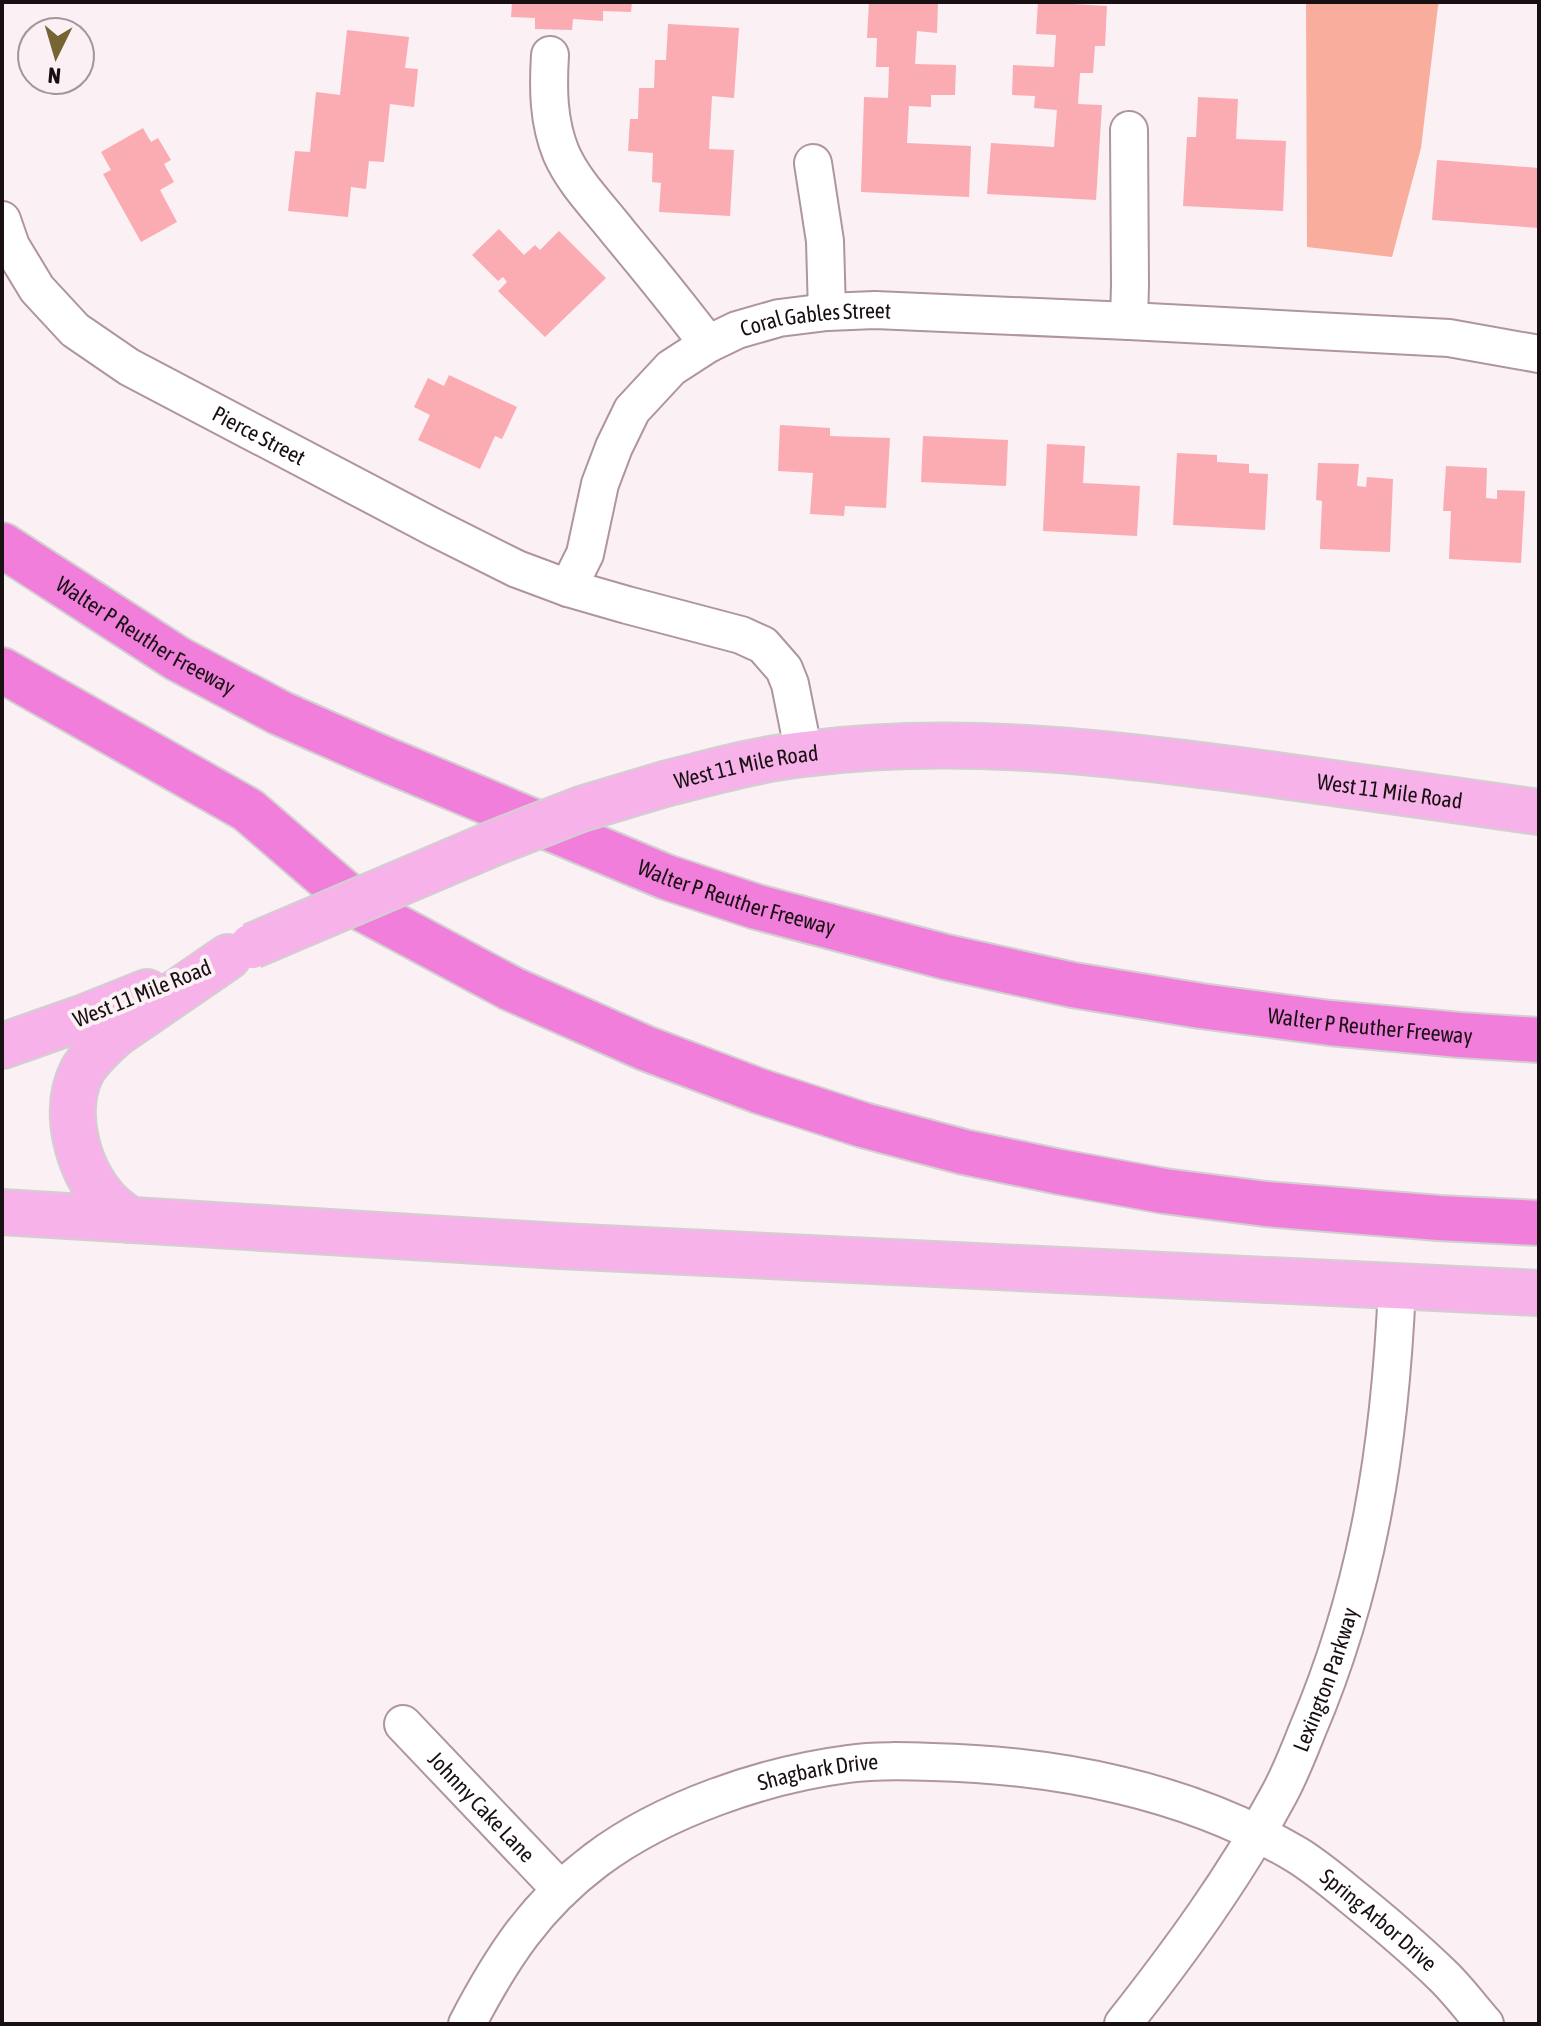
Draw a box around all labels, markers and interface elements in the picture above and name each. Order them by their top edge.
north arrow [16,16,96,96]
text: N [47,62,62,89]
street label: Coral Gables Street [737,297,892,341]
street label: Pierce Street [208,400,310,470]
street label: Walter P Reuther Freeway [51,571,240,700]
street label: West 11 Mile Road [671,739,820,794]
street label: West 11 Mile Road [1315,768,1464,814]
street label: Walter P Reuther Freeway [634,854,838,940]
street label: West 11 Mile Road [69,954,215,1032]
street label: Walter P Reuther Freeway [1266,1002,1473,1049]
street label: Lexington Parkway [1287,1604,1363,1755]
street label: Johnny Cake Lane [423,1746,540,1867]
street label: Shagbark Drive [755,1748,879,1796]
street label: Spring Arbor Drive [1315,1863,1442,1976]

